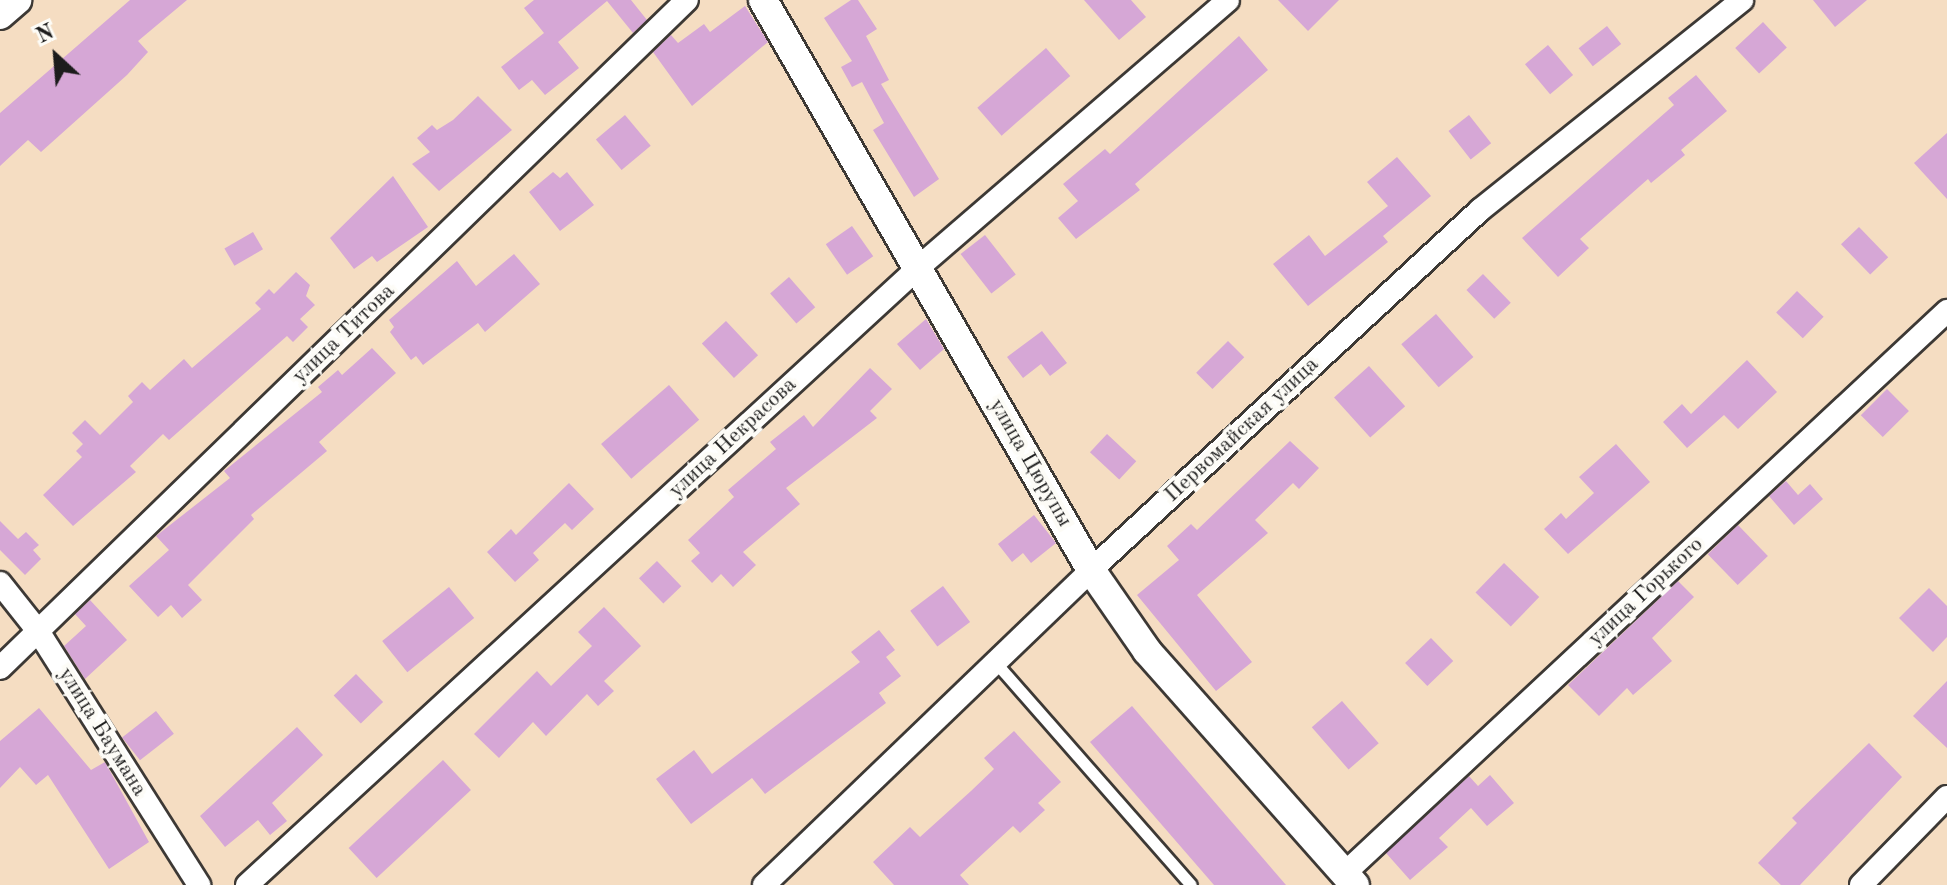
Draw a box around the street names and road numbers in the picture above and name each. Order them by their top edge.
street label: улица Титова [287,278,401,390]
street label: Первомайская улица [1159,352,1325,508]
street label: улица Некрасова [664,372,802,504]
street label: улица Цюрупы [983,394,1077,532]
street label: улица Горького [1583,532,1709,652]
street label: улица Баумана [52,663,152,801]

